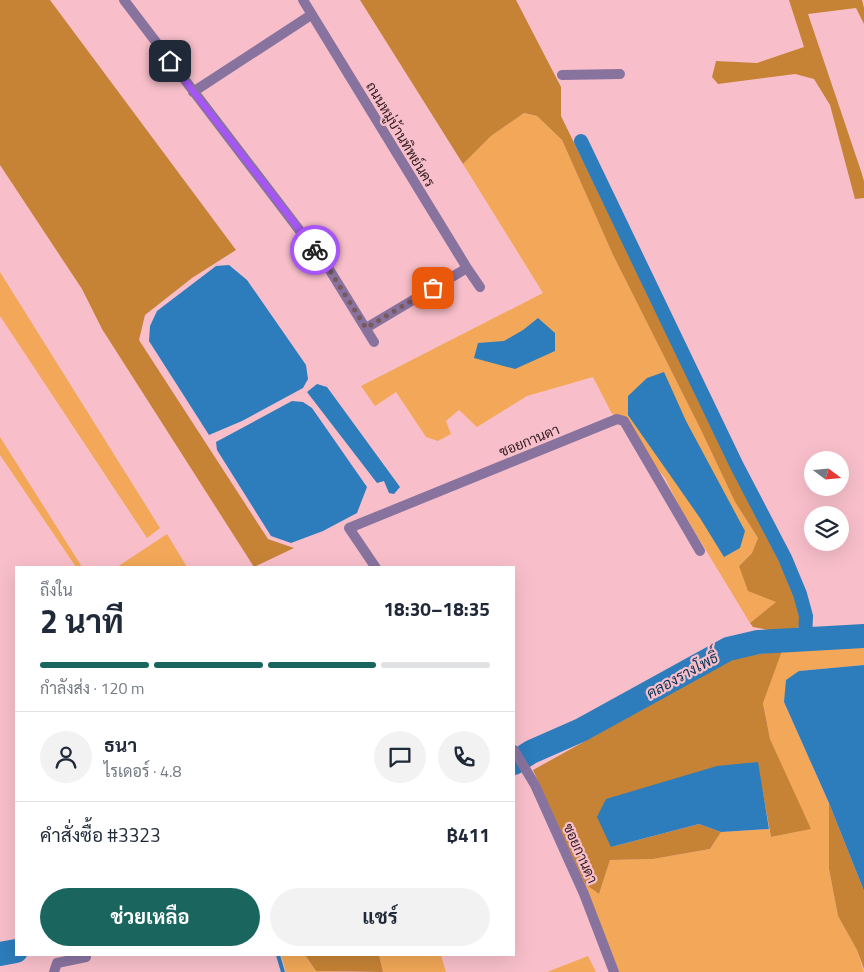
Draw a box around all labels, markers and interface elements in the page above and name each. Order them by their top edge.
pin [149,40,191,82]
icon: home [156,47,184,75]
street label: ถนนหมู่บ้านทิพย์นคร [361,77,441,191]
courier [290,225,340,275]
icon: bike [301,236,329,264]
pin [412,267,454,309]
icon: bag [419,274,447,302]
street label: ซอยกานดา [496,418,562,462]
north arrow [804,451,849,496]
map controls [804,451,849,551]
button: layers [804,506,849,551]
text: ถึงใน [40,578,73,602]
text: 18:30–18:35 [383,594,490,623]
text: 2 นาที [40,597,124,645]
water label: คลองรางโพธิ์ [640,641,725,704]
text: กำลังส่ง · 120 m [40,676,144,700]
text: ธนา [104,730,137,759]
button: person [40,731,92,783]
button: chat [374,731,426,783]
button: phone [438,731,490,783]
text: ไรเดอร์ · 4.8 [104,759,181,783]
text: คำสั่งซื้อ #3323 [40,820,161,849]
text: ฿411 [447,820,490,849]
street label: ซอยกานดา [558,820,604,886]
button: ช่วยเหลือ [40,888,260,946]
button: แชร์ [270,888,490,946]

